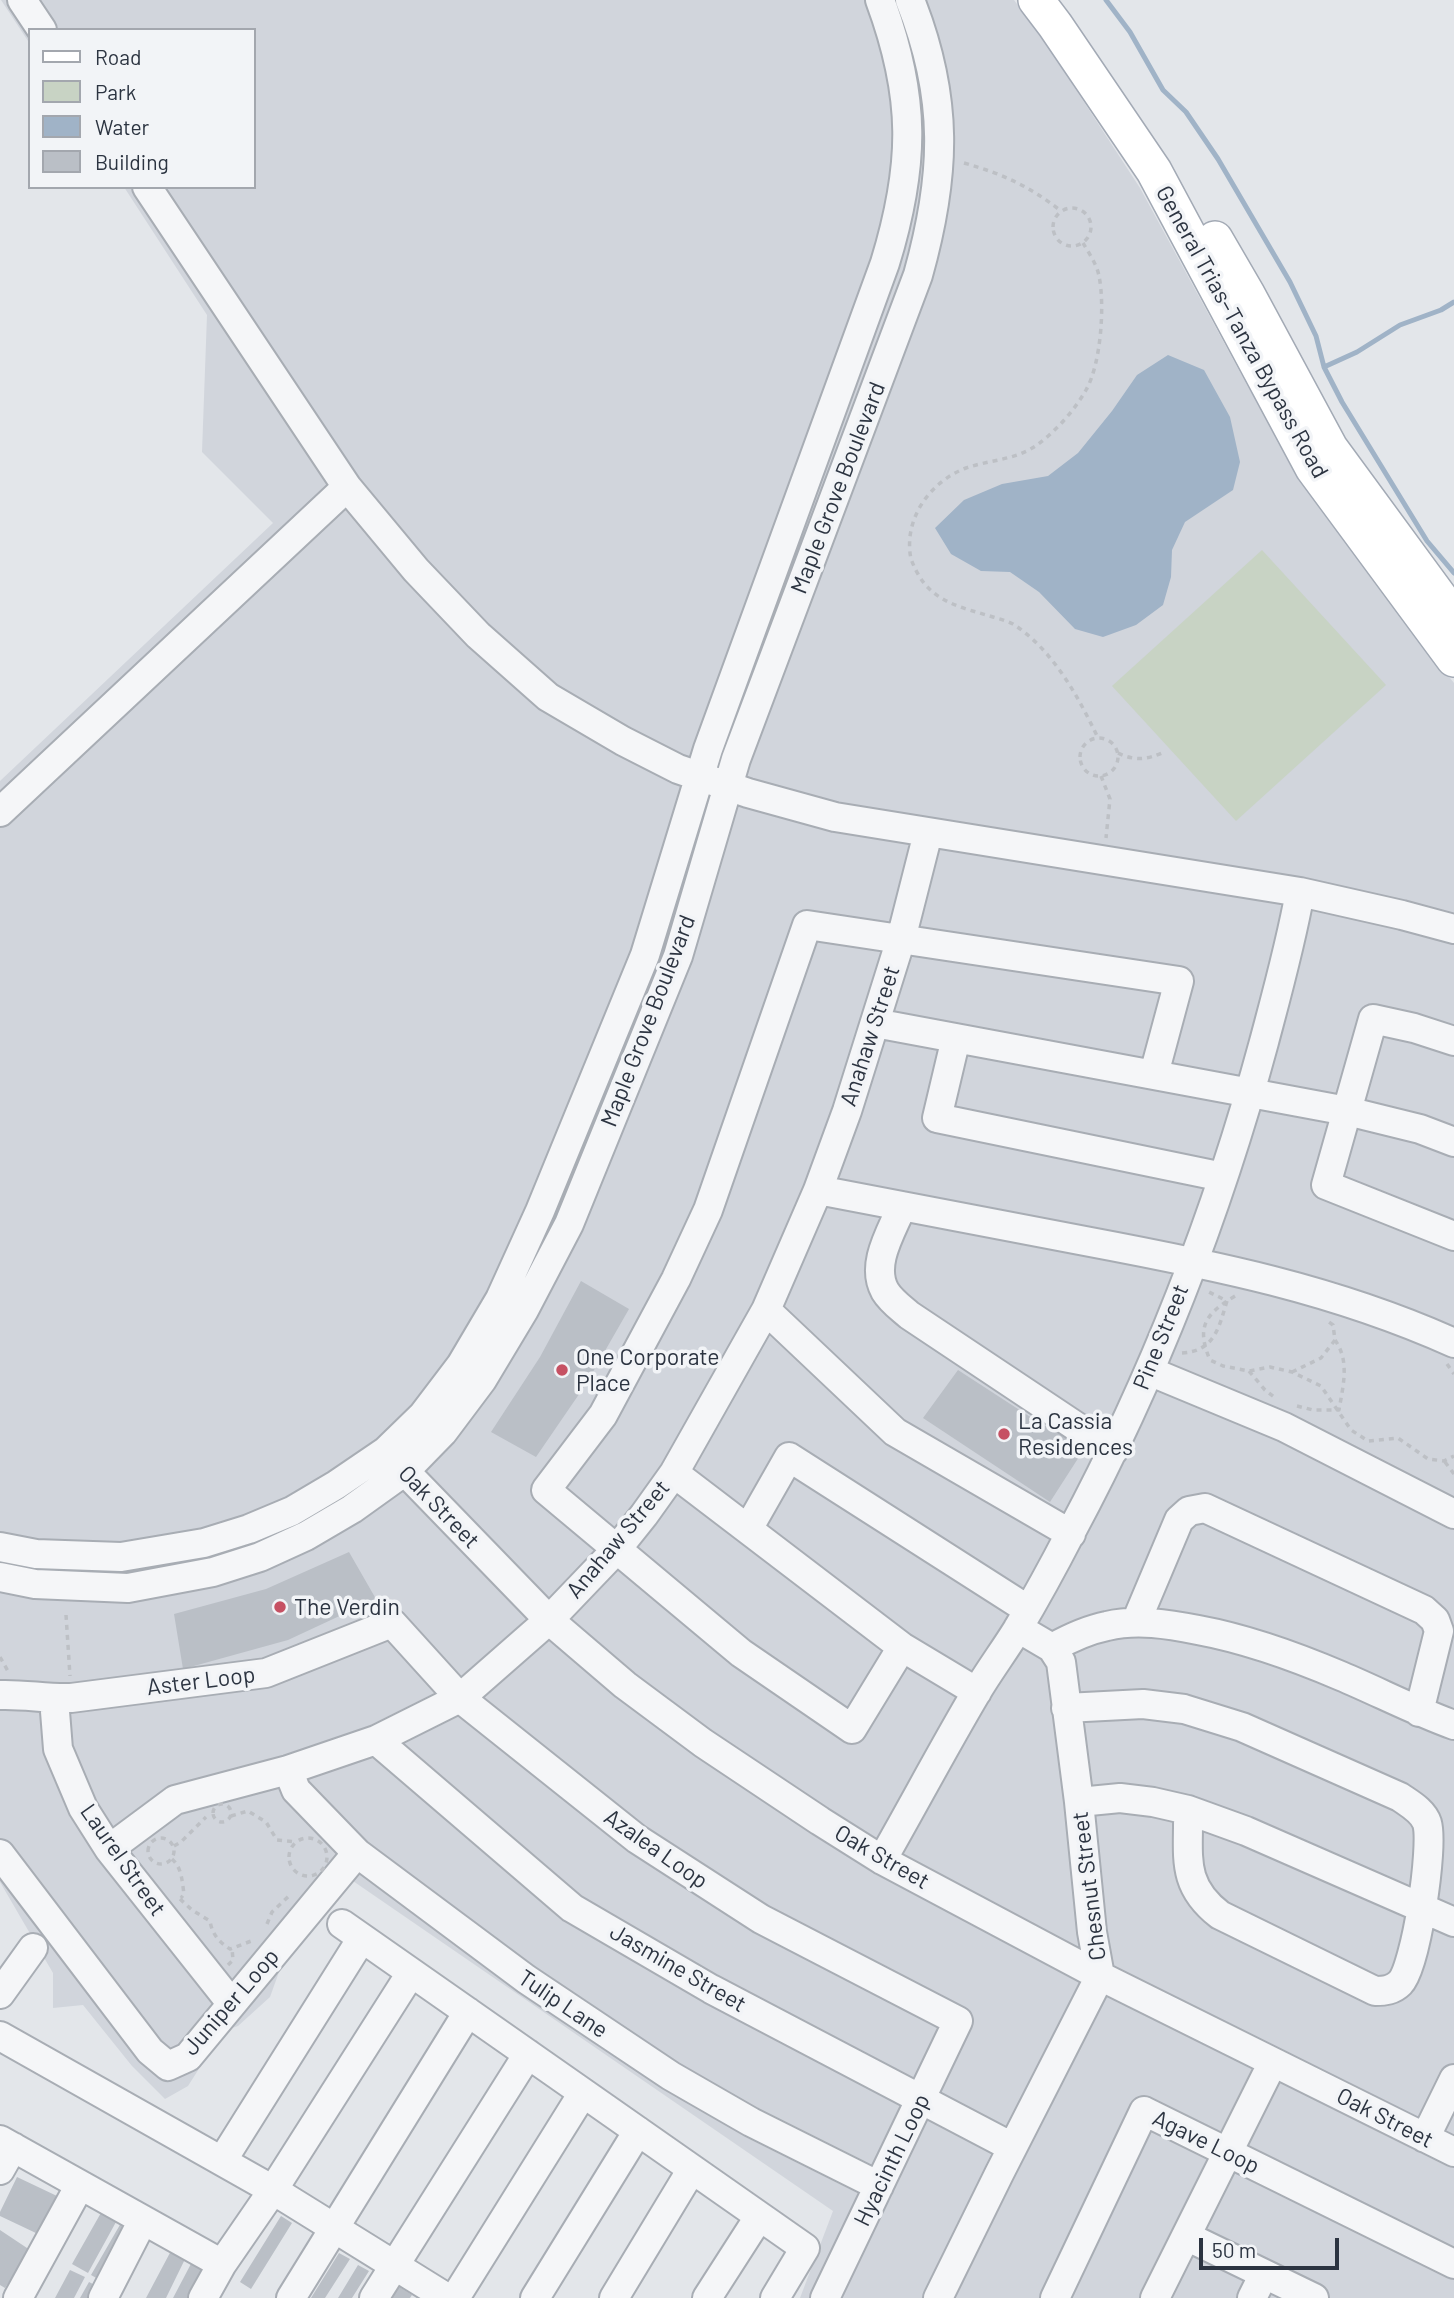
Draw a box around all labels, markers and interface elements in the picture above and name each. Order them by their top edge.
legend [28,28,256,189]
text: Road [95,44,141,69]
text: Park [95,79,136,104]
text: Water [95,114,149,139]
text: Building [95,149,169,174]
street label: General Trias–Tanza Bypass Road [1150,181,1334,483]
street label: Maple Grove Boulevard [785,378,891,598]
street label: Maple Grove Boulevard [595,911,701,1131]
street label: Anahaw Street [834,962,906,1110]
street label: Pine Street [1127,1280,1195,1394]
place label: One Corporate Place [576,1343,720,1397]
marker: One Corporate Place [554,1362,570,1378]
place label: La Cassia Residences [1018,1407,1133,1461]
marker: La Cassia Residences [996,1426,1012,1442]
street label: Oak Street [393,1460,485,1554]
street label: Anahaw Street [560,1474,676,1604]
place label: The Verdin [294,1593,400,1621]
marker: The Verdin [272,1599,288,1615]
street label: Aster Loop [145,1661,257,1701]
street label: Laurel Street [74,1799,172,1921]
street label: Azalea Loop [599,1803,713,1895]
street label: Chesnut Street [1066,1810,1112,1962]
street label: Oak Street [830,1819,934,1895]
street label: Jasmine Street [605,1918,751,2018]
street label: Juniper Loop [177,1943,285,2061]
street label: Tulip Lane [513,1964,613,2044]
street label: Oak Street [1332,2082,1438,2154]
street label: Hyacinth Loop [848,2089,936,2231]
street label: Agave Loop [1148,2104,1264,2180]
scale bar [1202,2224,1342,2268]
text: 50 m [1212,2237,1256,2262]

